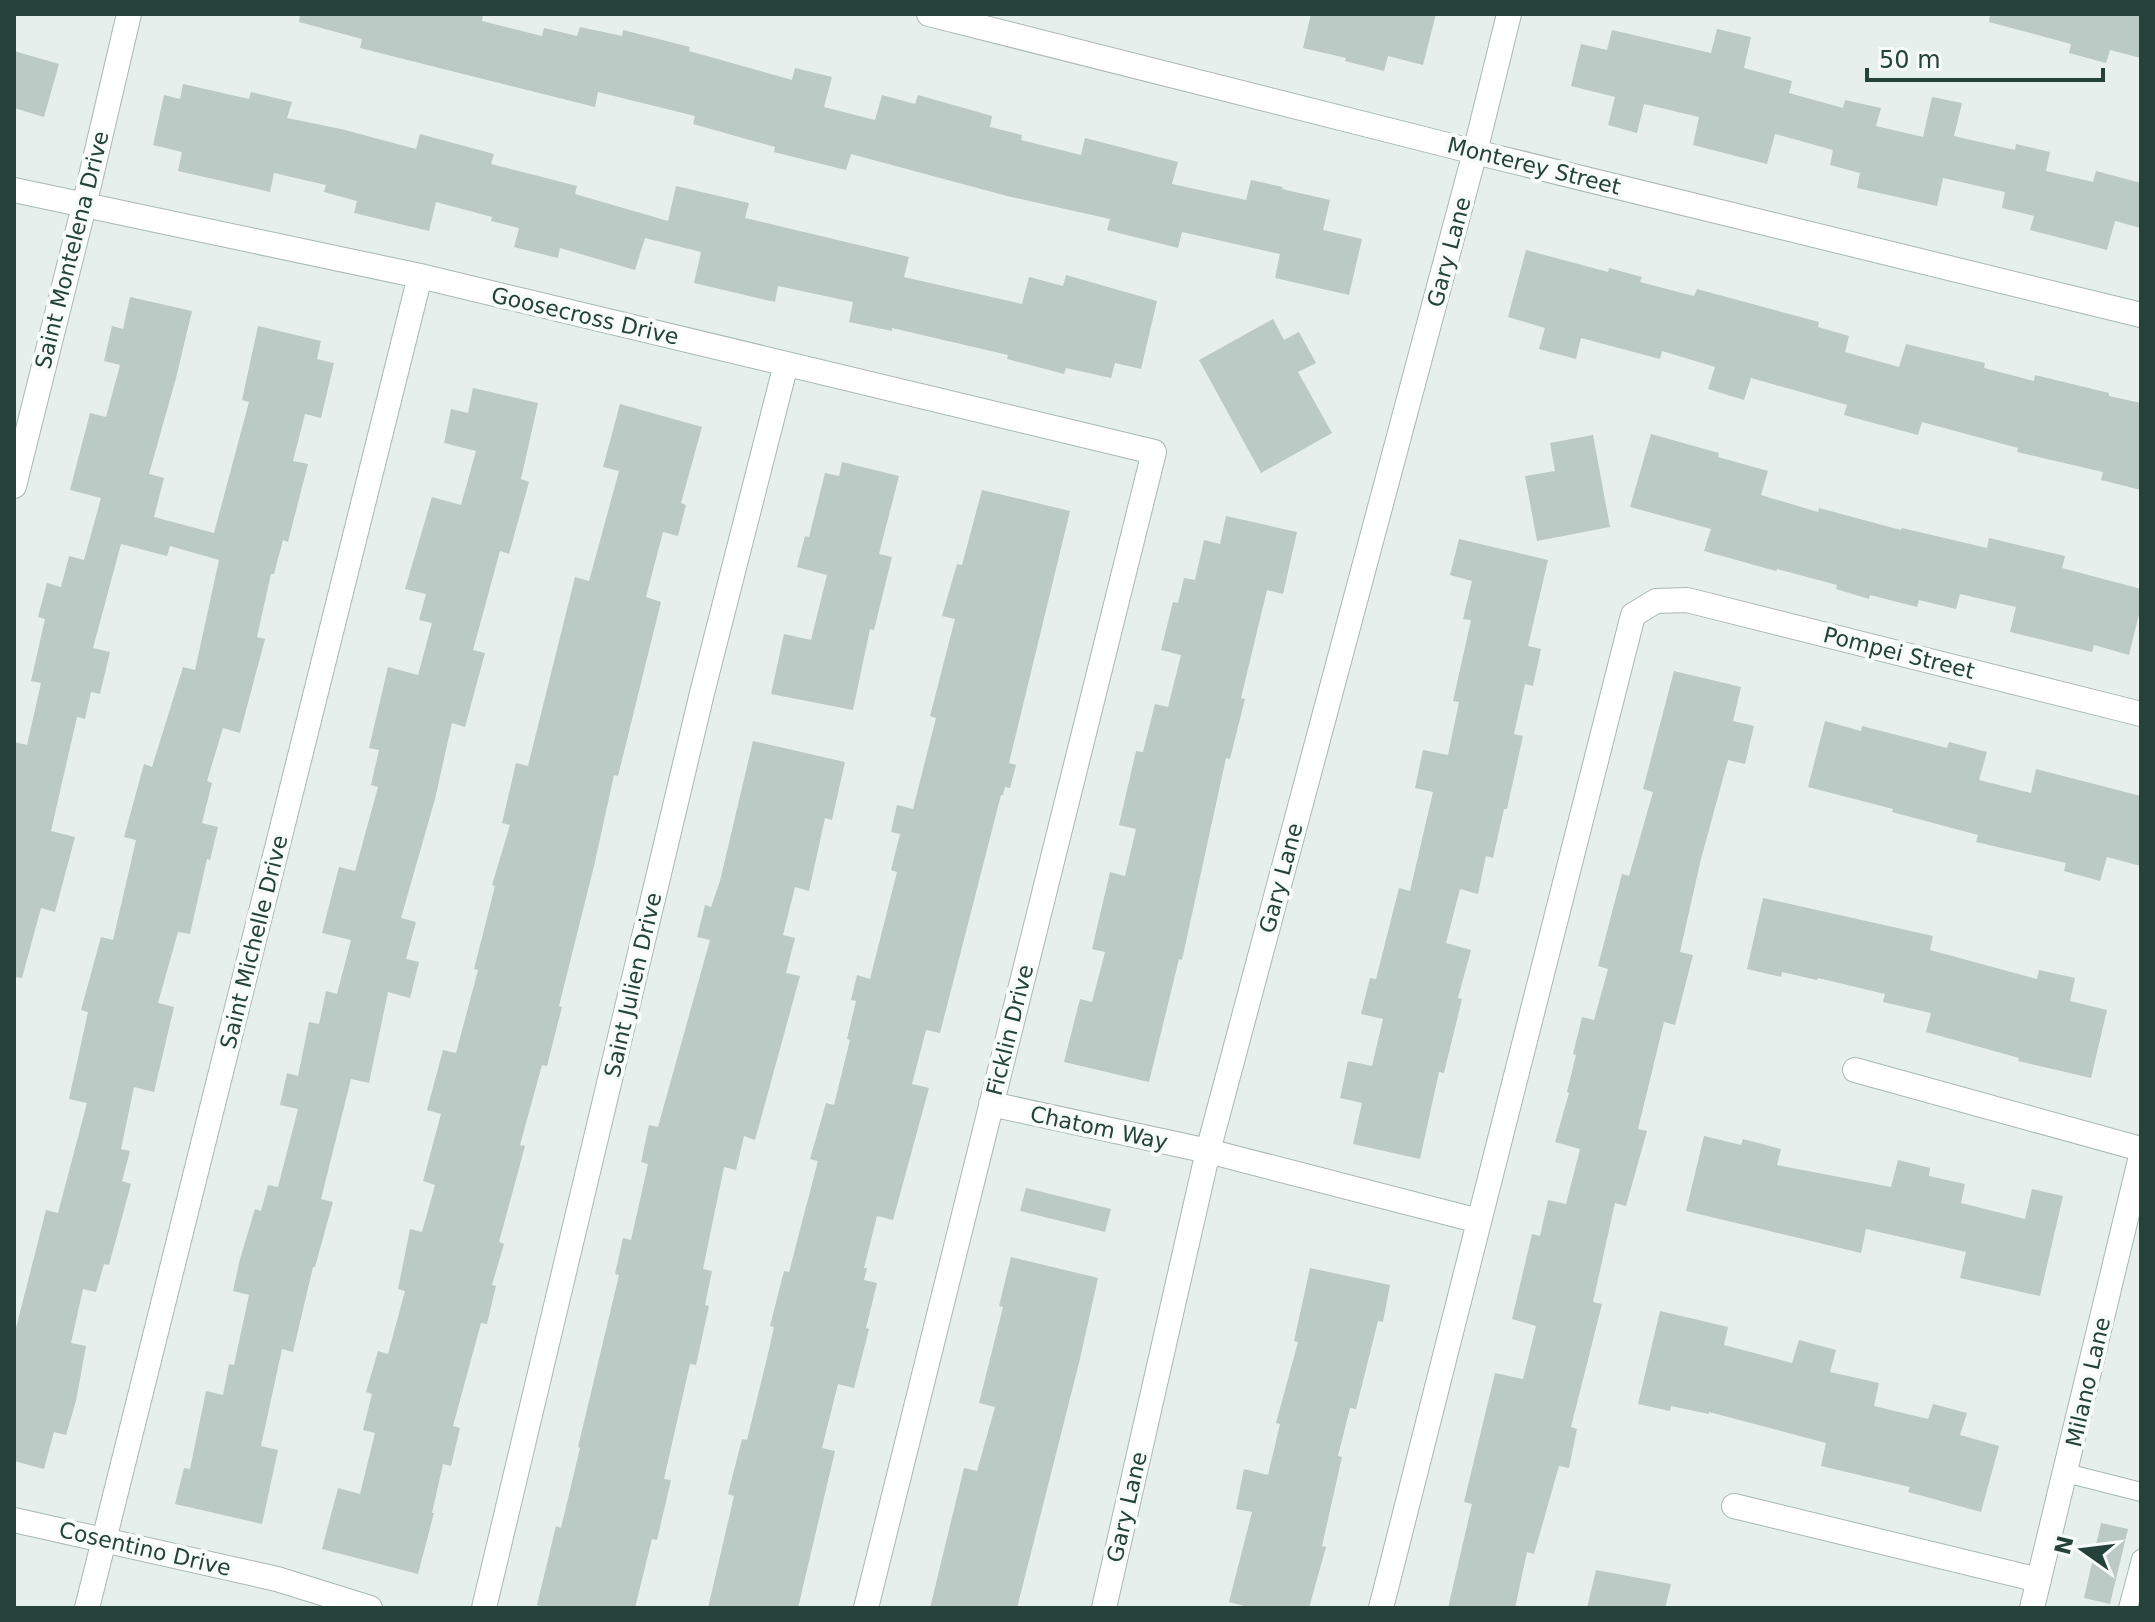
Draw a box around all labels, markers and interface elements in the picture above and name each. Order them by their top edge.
scale bar [1867,32,2103,82]
text: 50 m [1879,46,1941,74]
street label: Saint Montelena Drive [30,128,114,372]
street label: Monterey Street [1445,132,1623,200]
street label: Gary Lane [1422,194,1476,310]
street label: Goosecross Drive [489,282,681,350]
street label: Pompei Street [1821,622,1978,684]
street label: Gary Lane [1254,820,1308,936]
street label: Saint Michelle Drive [215,833,293,1051]
street label: Saint Julien Drive [600,890,666,1080]
street label: Ficklin Drive [982,962,1038,1098]
street label: Chatom Way [1028,1101,1170,1155]
street label: Milano Lane [2061,1315,2115,1449]
street label: Gary Lane [1102,1449,1152,1565]
north arrow [2043,1510,2123,1590]
street label: Cosentino Drive [57,1517,233,1581]
text: N [2050,1533,2078,1557]

